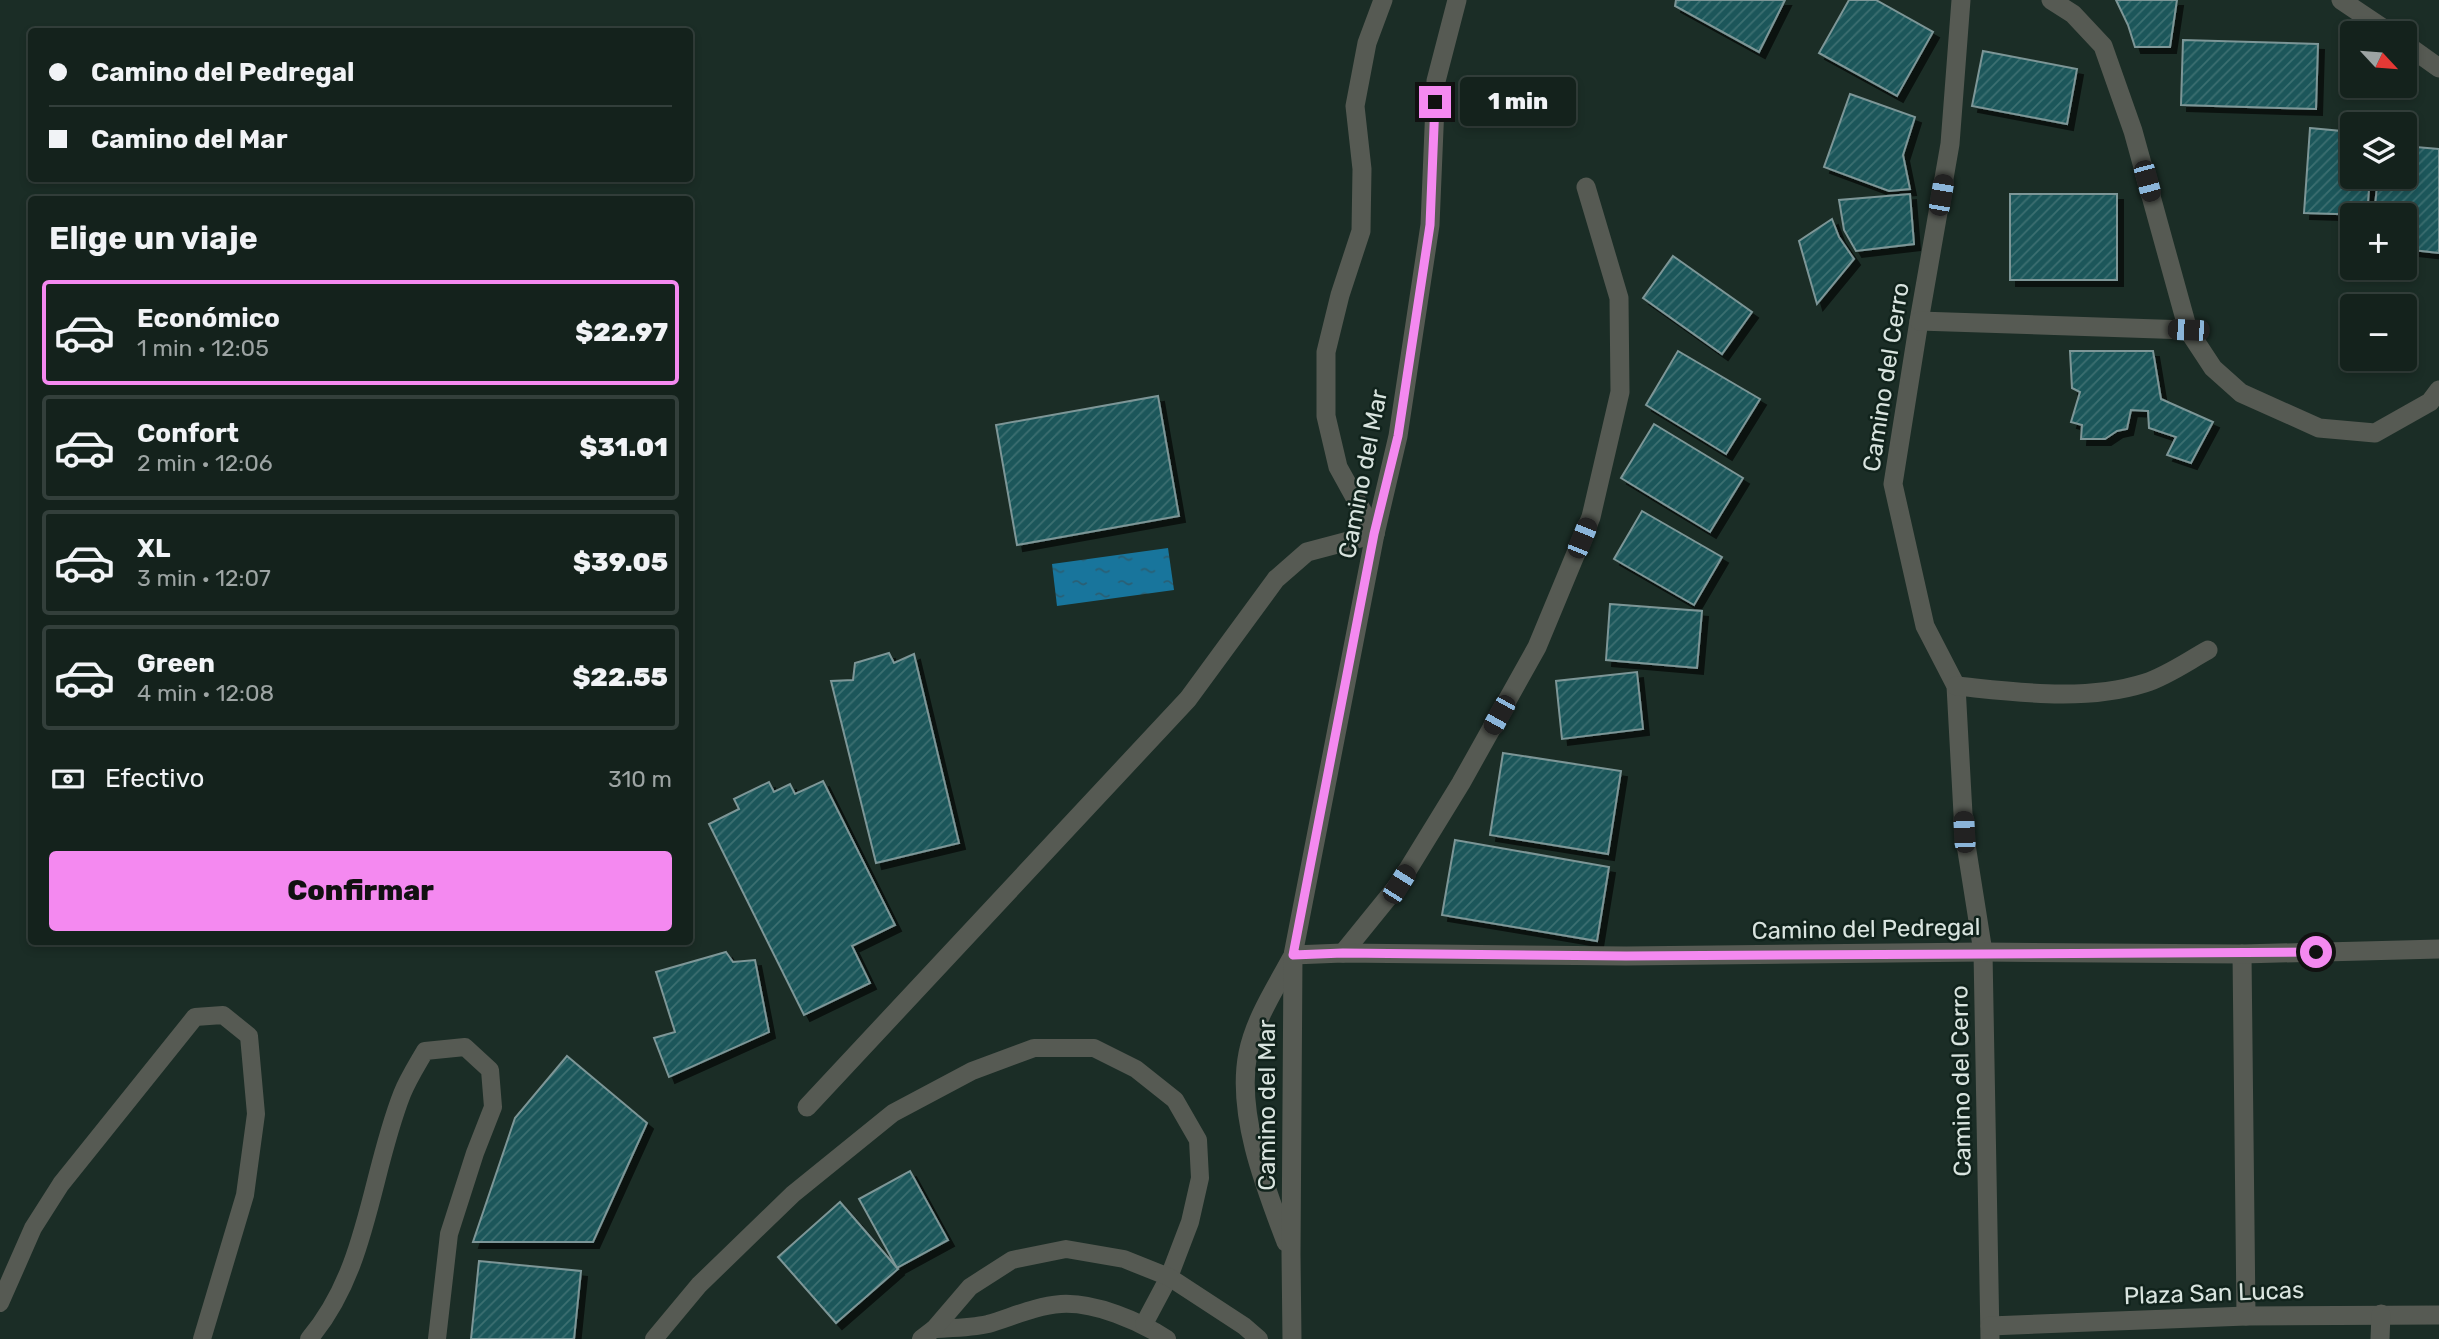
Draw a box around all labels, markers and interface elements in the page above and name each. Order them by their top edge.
north arrow [2340,21,2417,98]
map controls [2340,21,2417,371]
text: Camino del Pedregal [91,57,354,88]
callout: 1 min [1460,78,1575,126]
route end [1419,86,1451,118]
text: 1 min [1488,87,1548,115]
button: layers [2340,112,2417,189]
text: Camino del Mar [91,124,287,155]
car [2132,158,2163,204]
car [1928,172,1955,218]
button: + [2340,203,2417,280]
text: Elige un viaje [49,219,258,257]
street label: Camino del Cerro [1857,280,1915,474]
button: − [2340,294,2417,371]
icon: car [53,301,116,364]
text: Económico [137,303,280,334]
text: $22.97 [575,317,668,348]
car [2167,319,2210,341]
text: 1 min · 12:05 [137,334,269,362]
street label: Camino del Mar [1333,387,1393,561]
icon: car [53,416,116,479]
text: Confort [137,418,239,449]
text: $31.01 [579,432,668,463]
text: 2 min · 12:06 [137,449,273,477]
car [1565,515,1600,561]
icon: car [53,531,116,594]
text: XL [137,533,170,564]
text: $39.05 [573,547,668,578]
text: 3 min · 12:07 [137,564,271,592]
icon: car [53,646,116,709]
text: Green [137,648,215,679]
text: $22.55 [572,662,668,693]
text: 4 min · 12:08 [137,679,274,707]
car [1480,692,1519,738]
icon: cash [49,760,87,798]
text: Efectivo [105,763,204,794]
text: 310 m [608,765,672,793]
car [1953,810,1976,854]
button: Confirmar [49,851,672,931]
car [1379,861,1420,907]
street label: Camino del Pedregal [1751,913,1981,945]
route start [2300,936,2332,968]
street label: Camino del Cerro [1945,985,1977,1177]
street label: Camino del Mar [1253,1019,1281,1191]
street label: Plaza San Lucas [2123,1276,2305,1310]

